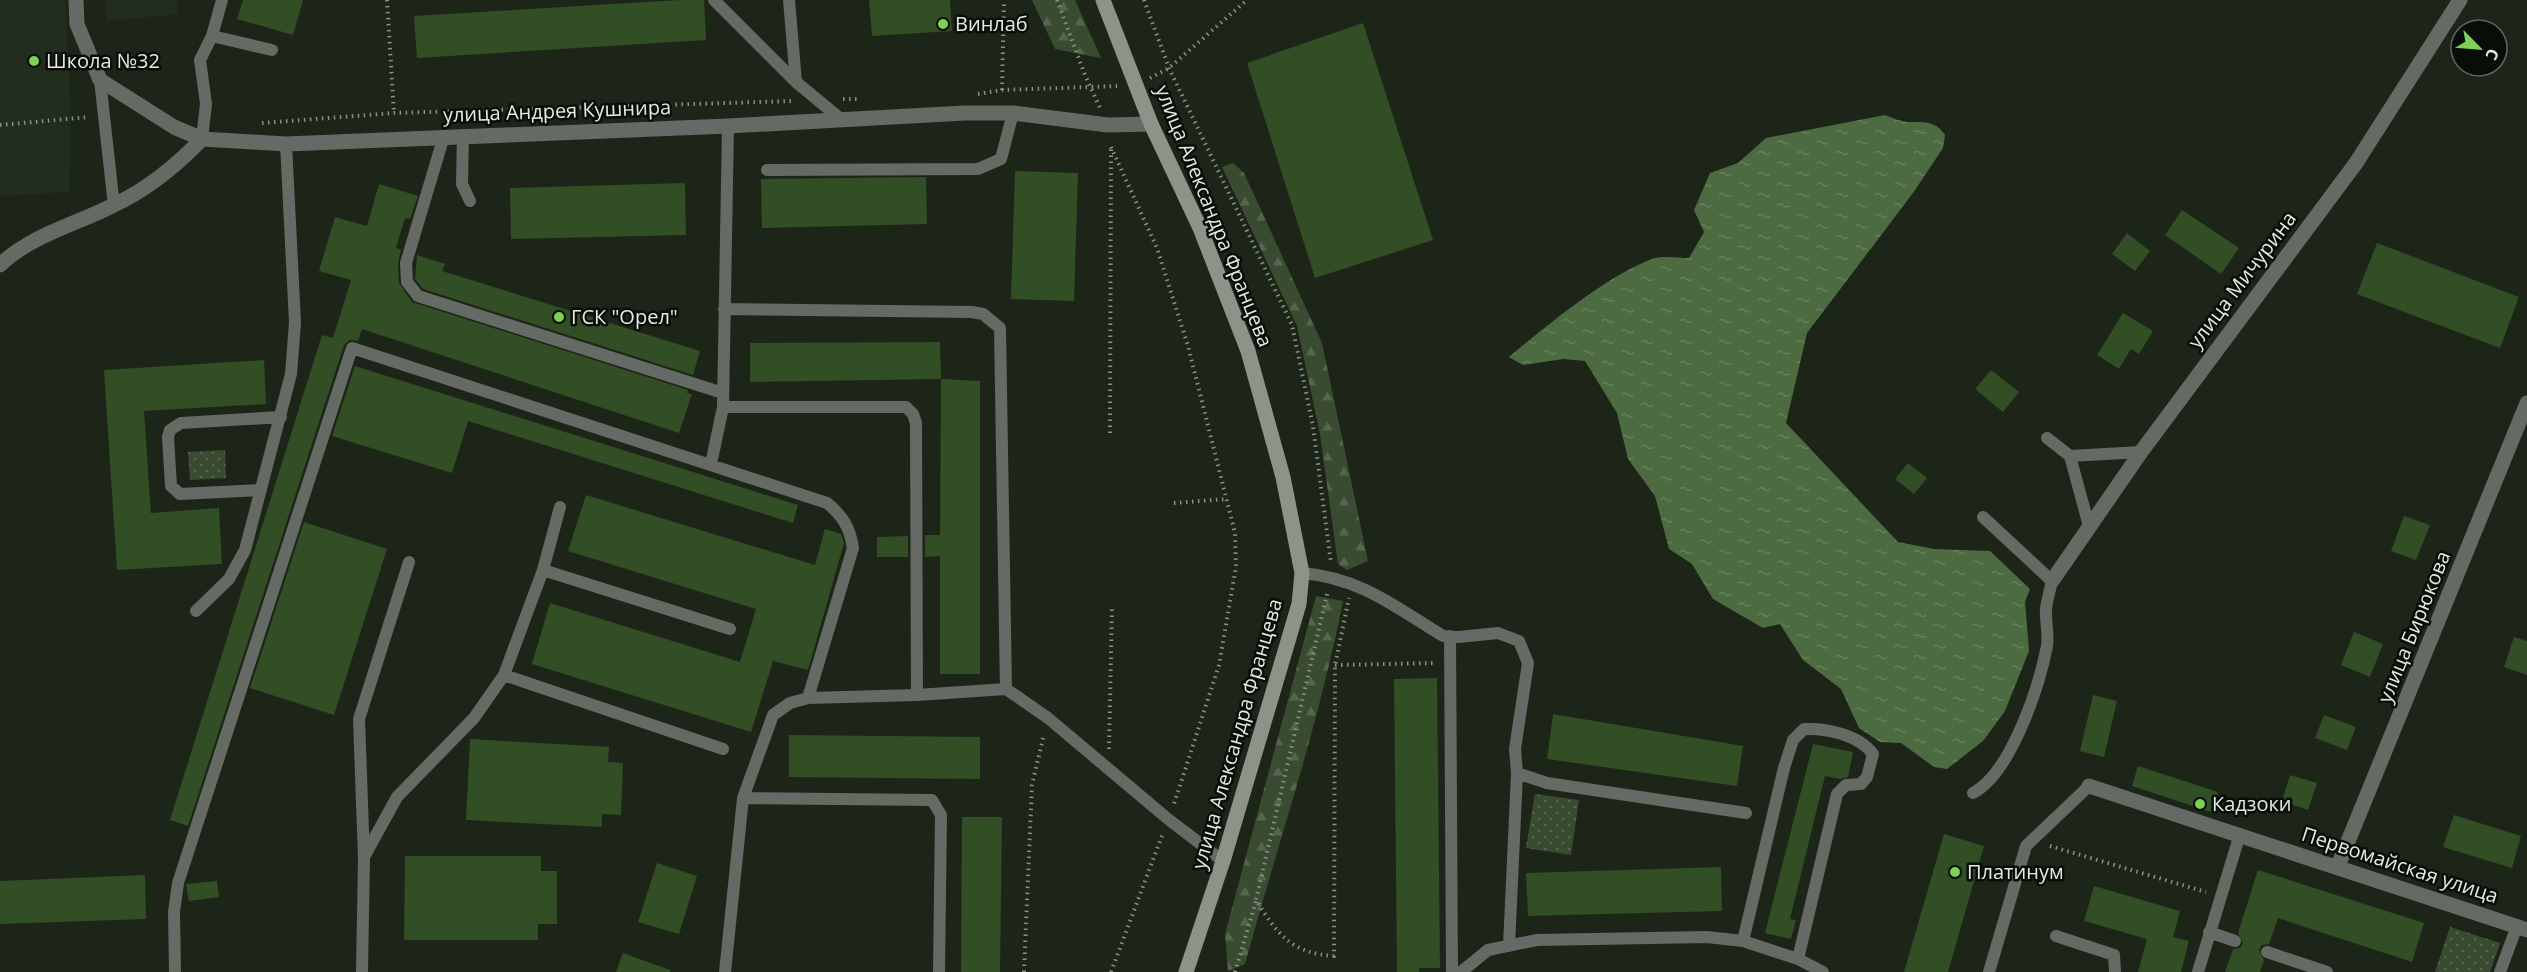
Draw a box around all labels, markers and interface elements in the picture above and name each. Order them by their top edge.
place label: Винлаб [955,10,1028,37]
marker: Винлаб [936,17,950,31]
north arrow [2449,18,2509,78]
text: С [2480,45,2505,64]
place label: Школа №32 [46,47,160,74]
marker: Школа №32 [27,54,41,68]
street label: улица Александра Францева [1149,81,1279,351]
street label: улица Андрея Кушнира [442,93,672,128]
street label: улица Мичурина [2181,206,2302,354]
place label: ГСК "Орел" [571,303,678,330]
marker: ГСК "Орел" [552,310,566,324]
street label: улица Бирюкова [2371,547,2456,707]
street label: улица Александра Францева [1185,595,1288,872]
place label: Кадзоки [2212,790,2292,817]
marker: Кадзоки [2193,797,2207,811]
street label: Первомайская улица [2298,820,2502,909]
place label: Платинум [1967,858,2064,885]
marker: Платинум [1948,865,1962,879]

